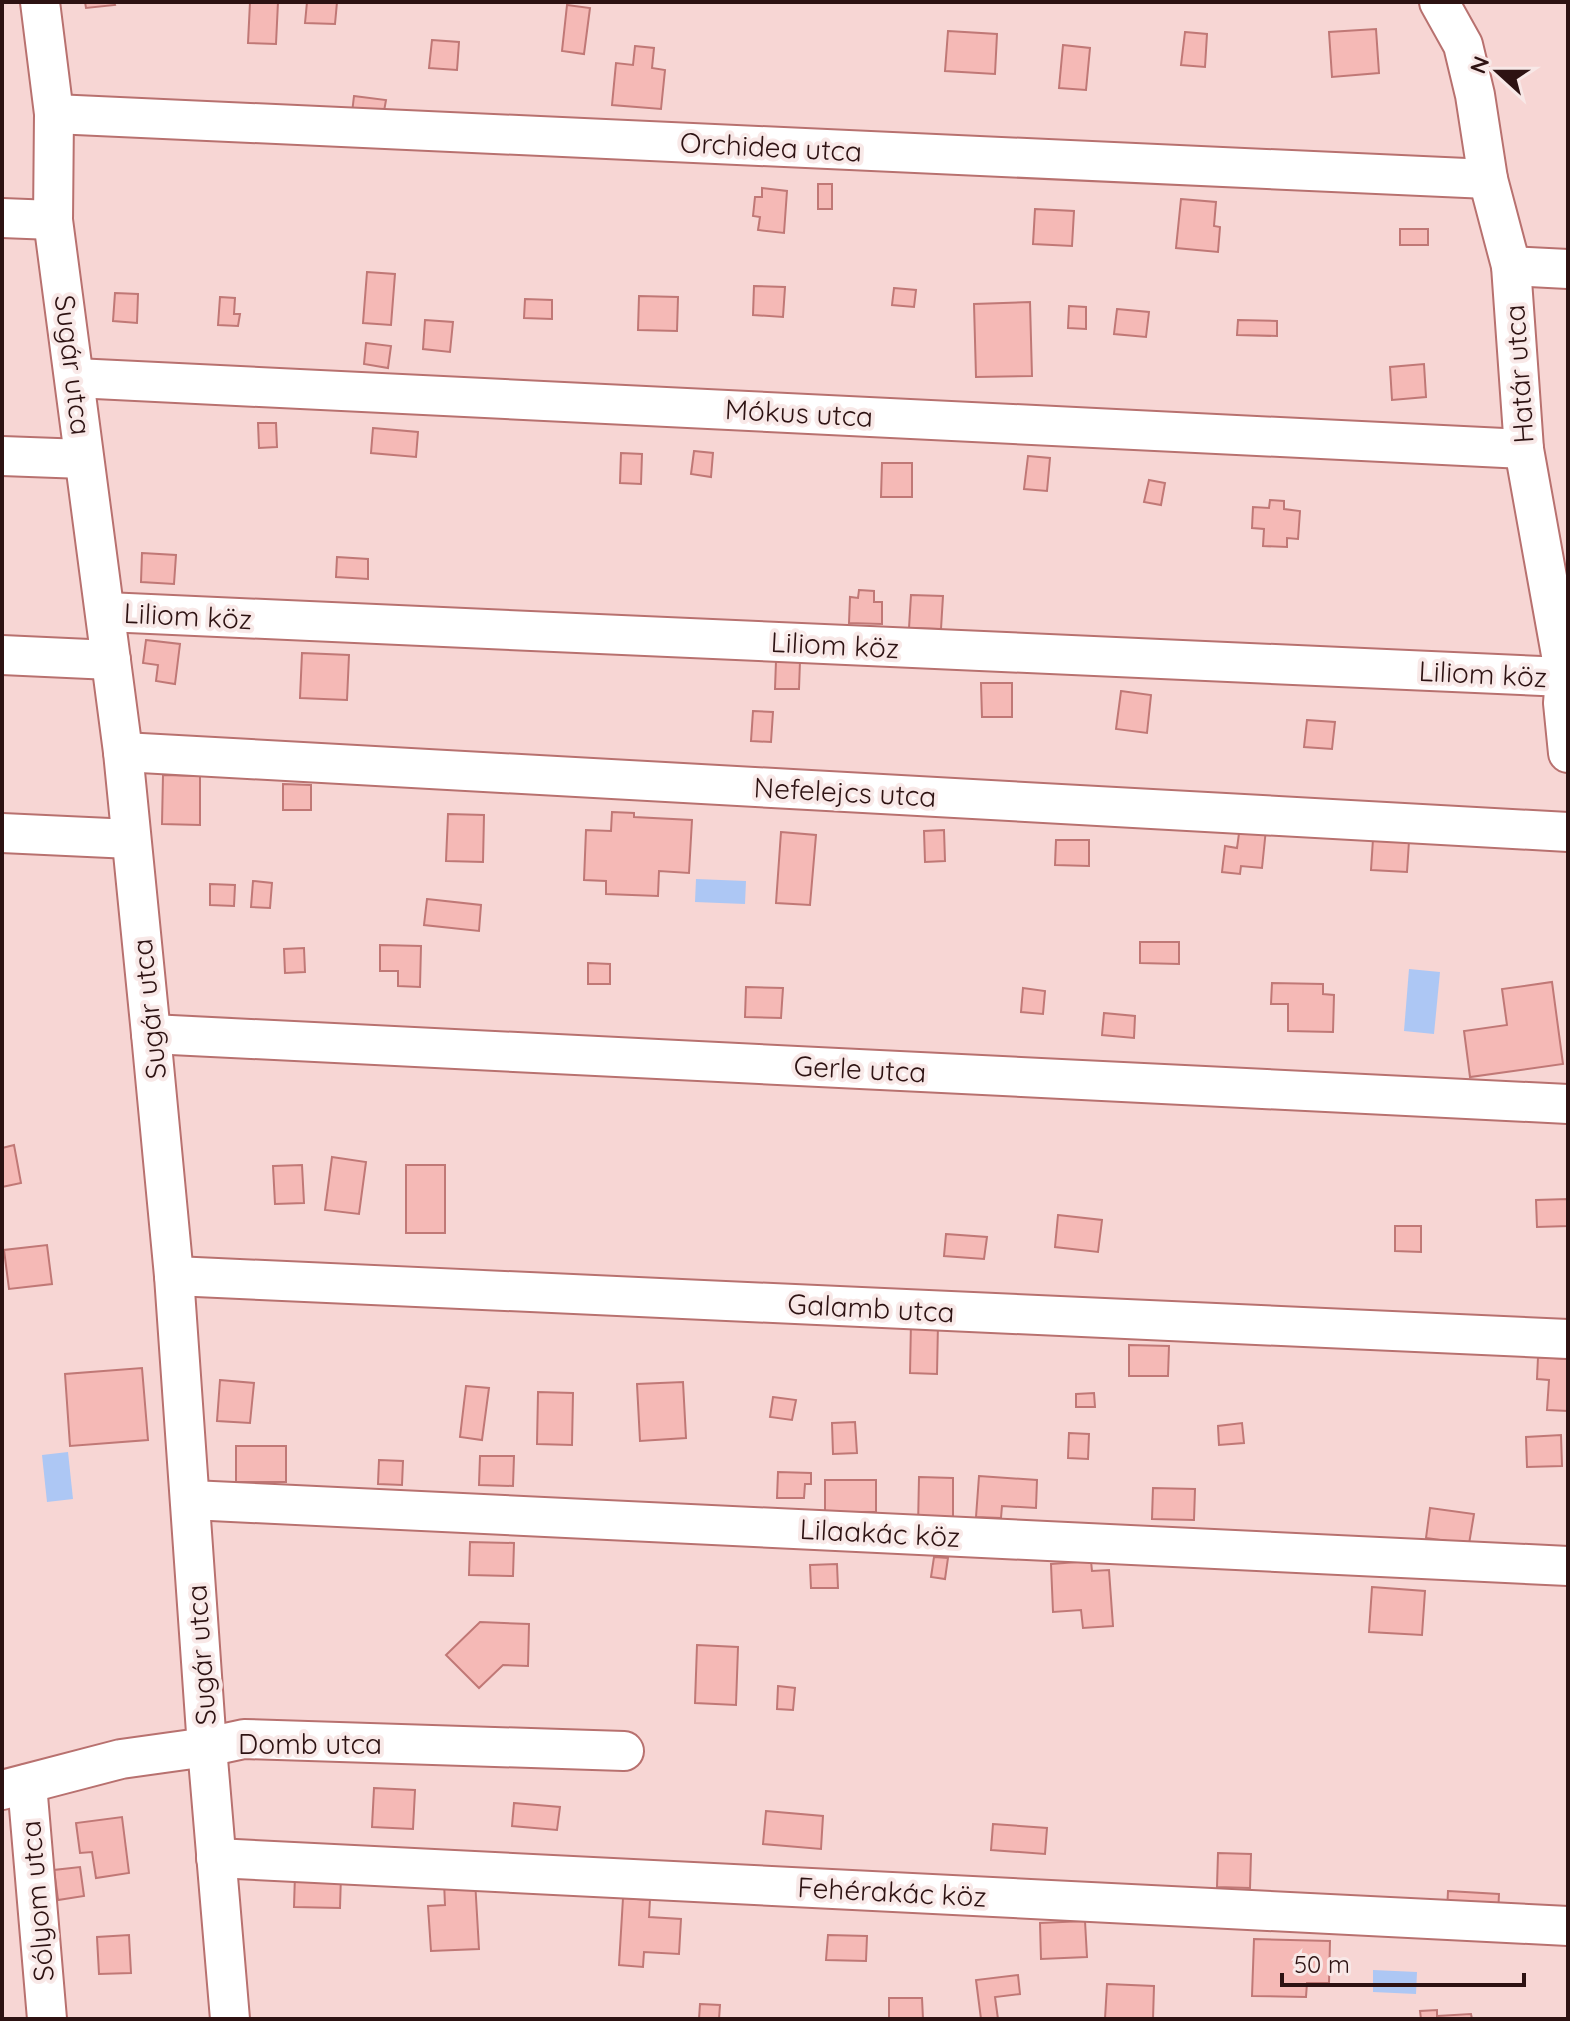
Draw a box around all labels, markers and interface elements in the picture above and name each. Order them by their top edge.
north arrow [1458,32,1538,112]
text: N [1463,52,1495,77]
street label: Orchidea utca [679,124,863,169]
street label: Sugár utca [48,293,99,437]
street label: Határ utca [1496,304,1541,444]
street label: Mókus utca [724,391,874,434]
street label: Liliom köz [123,595,253,636]
street label: Liliom köz [770,624,900,665]
street label: Liliom köz [1418,653,1548,694]
street label: Nefelejcs utca [753,769,937,814]
street label: Sugár utca [124,937,173,1081]
street label: Gerle utca [793,1048,927,1089]
street label: Galamb utca [787,1286,955,1329]
street label: Lilaakác köz [799,1511,961,1554]
street label: Sugár utca [178,1584,223,1727]
street label: Domb utca [238,1726,382,1761]
street label: Sólyom utca [12,1819,61,1983]
street label: Fehérakác köz [797,1869,988,1914]
scale bar [1282,1937,1524,1987]
text: 50 m [1294,1949,1350,1979]

